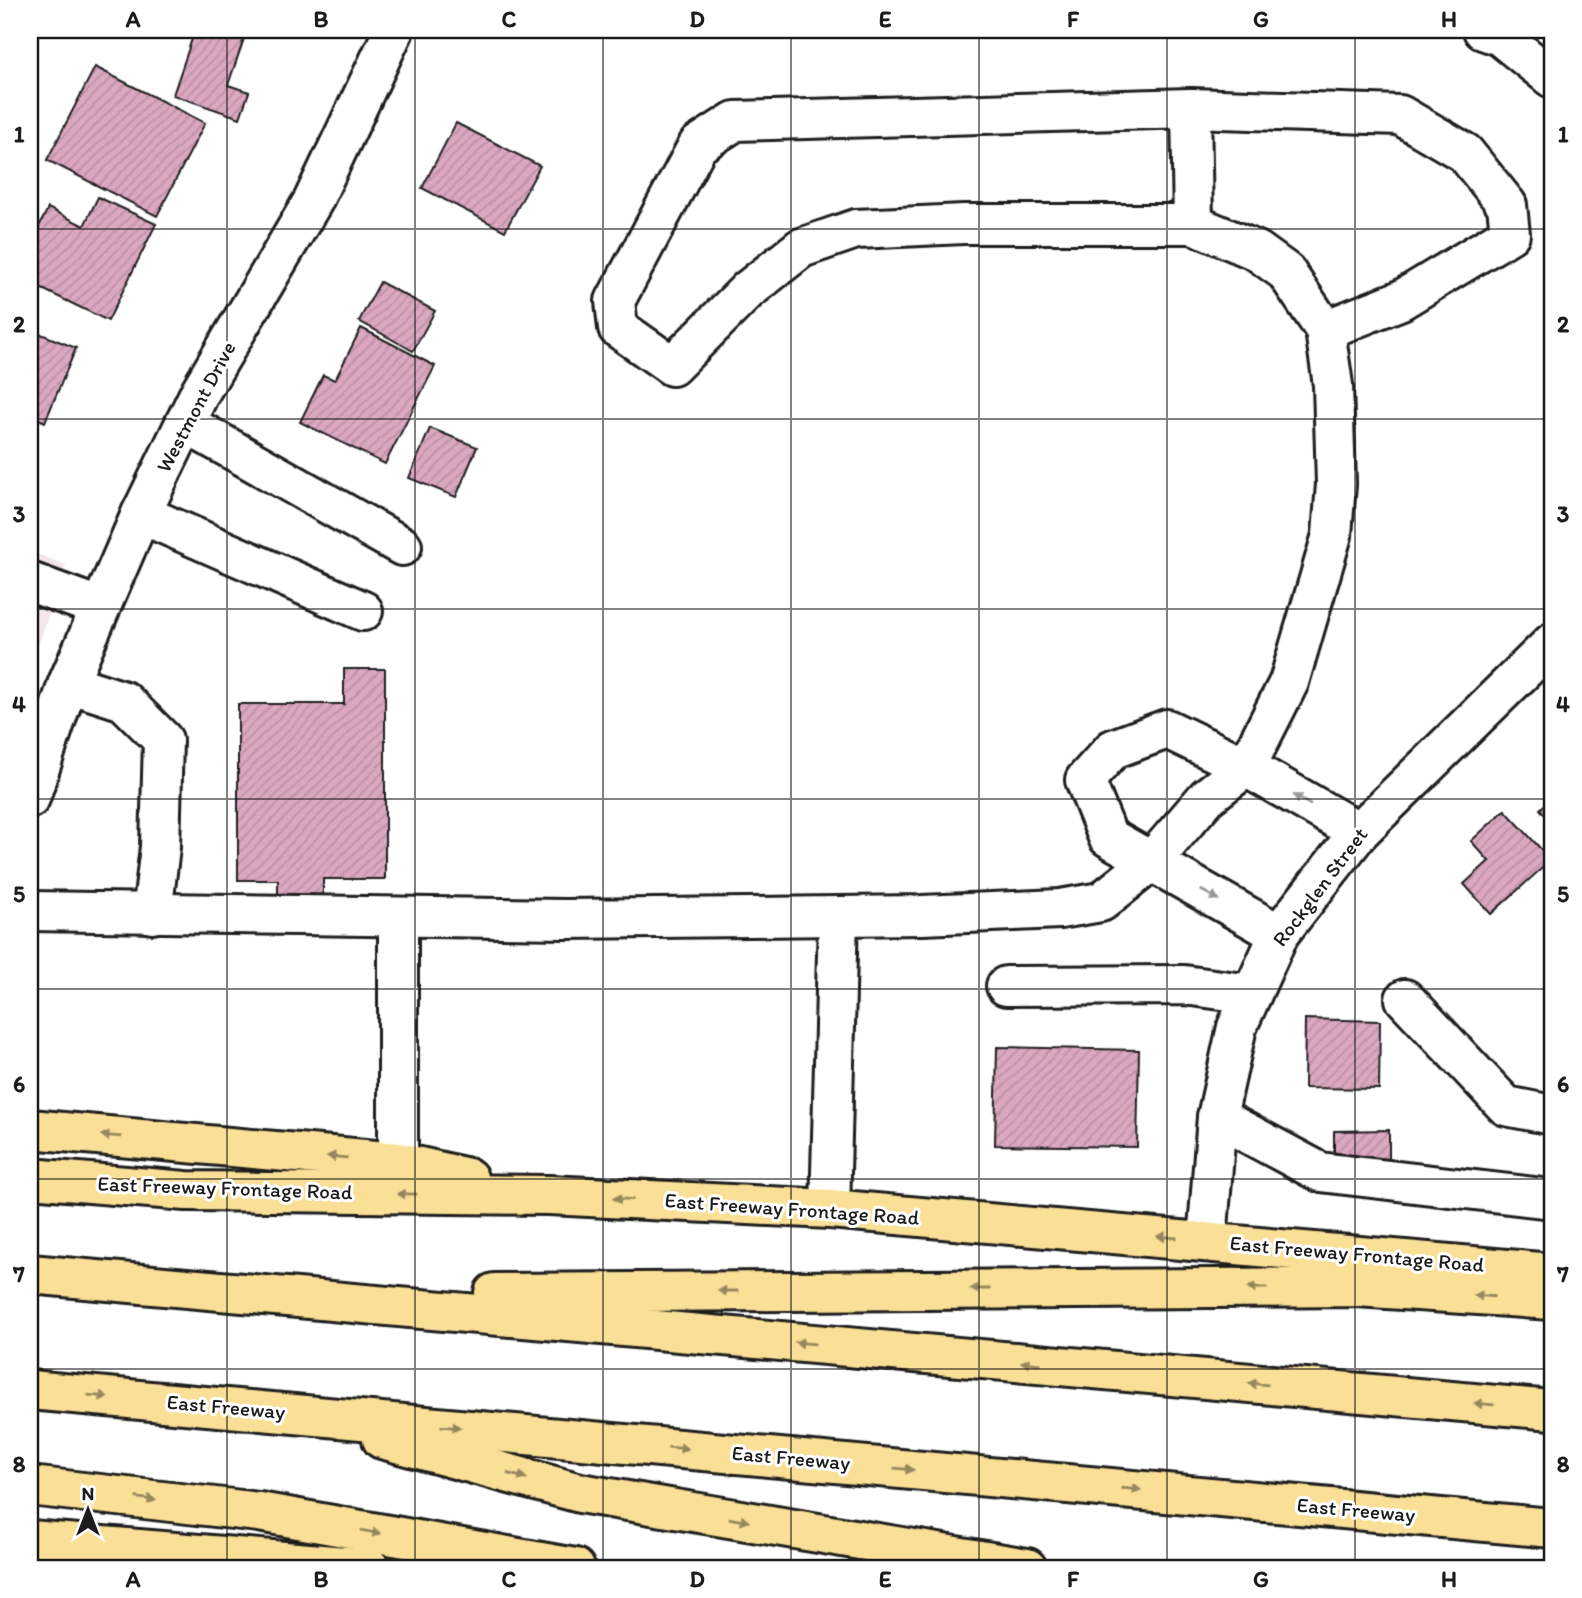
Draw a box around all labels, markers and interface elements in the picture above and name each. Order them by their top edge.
text: A [125,5,141,33]
text: B [314,5,329,33]
text: C [502,5,517,33]
text: D [689,5,705,33]
text: E [879,5,892,33]
text: F [1067,5,1080,33]
text: G [1253,5,1269,33]
text: H [1441,5,1457,33]
text: 1 [14,120,25,148]
text: 1 [1558,120,1569,148]
text: 2 [13,310,26,338]
text: 2 [1557,310,1570,338]
street label: Westmont Drive [151,337,241,476]
text: 3 [13,500,26,528]
text: 3 [1557,500,1570,528]
text: 4 [12,690,26,718]
text: 4 [1556,690,1570,718]
one-way arrow [1292,794,1311,807]
street label: Rockglen Street [1267,822,1373,951]
text: 5 [13,880,25,908]
text: 5 [1557,880,1569,908]
one-way arrow [1200,889,1220,901]
text: 6 [13,1070,25,1098]
text: 6 [1557,1070,1569,1098]
one-way arrow [100,1130,122,1141]
one-way arrow [326,1151,348,1162]
street label: East Freeway Frontage Road [97,1171,353,1204]
street label: East Freeway Frontage Road [664,1187,921,1230]
one-way arrow [396,1188,418,1200]
one-way arrow [611,1193,633,1204]
street label: East Freeway Frontage Road [1229,1230,1486,1277]
one-way arrow [1156,1231,1178,1242]
text: 7 [12,1260,25,1288]
text: 7 [1556,1260,1569,1288]
one-way arrow [1246,1282,1268,1294]
one-way arrow [969,1284,991,1295]
one-way arrow [717,1285,739,1297]
one-way arrow [1473,1290,1495,1301]
one-way arrow [793,1337,815,1348]
one-way arrow [1020,1357,1042,1368]
one-way arrow [1246,1378,1268,1389]
street label: East Freeway [166,1389,286,1424]
one-way arrow [87,1391,109,1402]
one-way arrow [1473,1398,1495,1409]
one-way arrow [440,1422,462,1433]
street label: East Freeway [731,1440,851,1475]
one-way arrow [667,1443,689,1454]
text: 8 [13,1450,26,1478]
text: 8 [1557,1450,1570,1478]
one-way arrow [893,1464,915,1475]
one-way arrow [506,1471,528,1482]
north arrow [52,1476,122,1546]
text: N [82,1482,94,1505]
one-way arrow [1120,1484,1142,1495]
street label: East Freeway [1296,1492,1416,1527]
one-way arrow [135,1493,157,1504]
one-way arrow [729,1515,751,1526]
one-way arrow [360,1527,382,1538]
text: A [125,1565,141,1593]
text: B [314,1565,329,1593]
text: C [502,1565,517,1593]
text: D [689,1565,705,1593]
text: E [879,1565,892,1593]
text: F [1067,1565,1080,1593]
text: G [1253,1565,1269,1593]
text: H [1441,1565,1457,1593]

